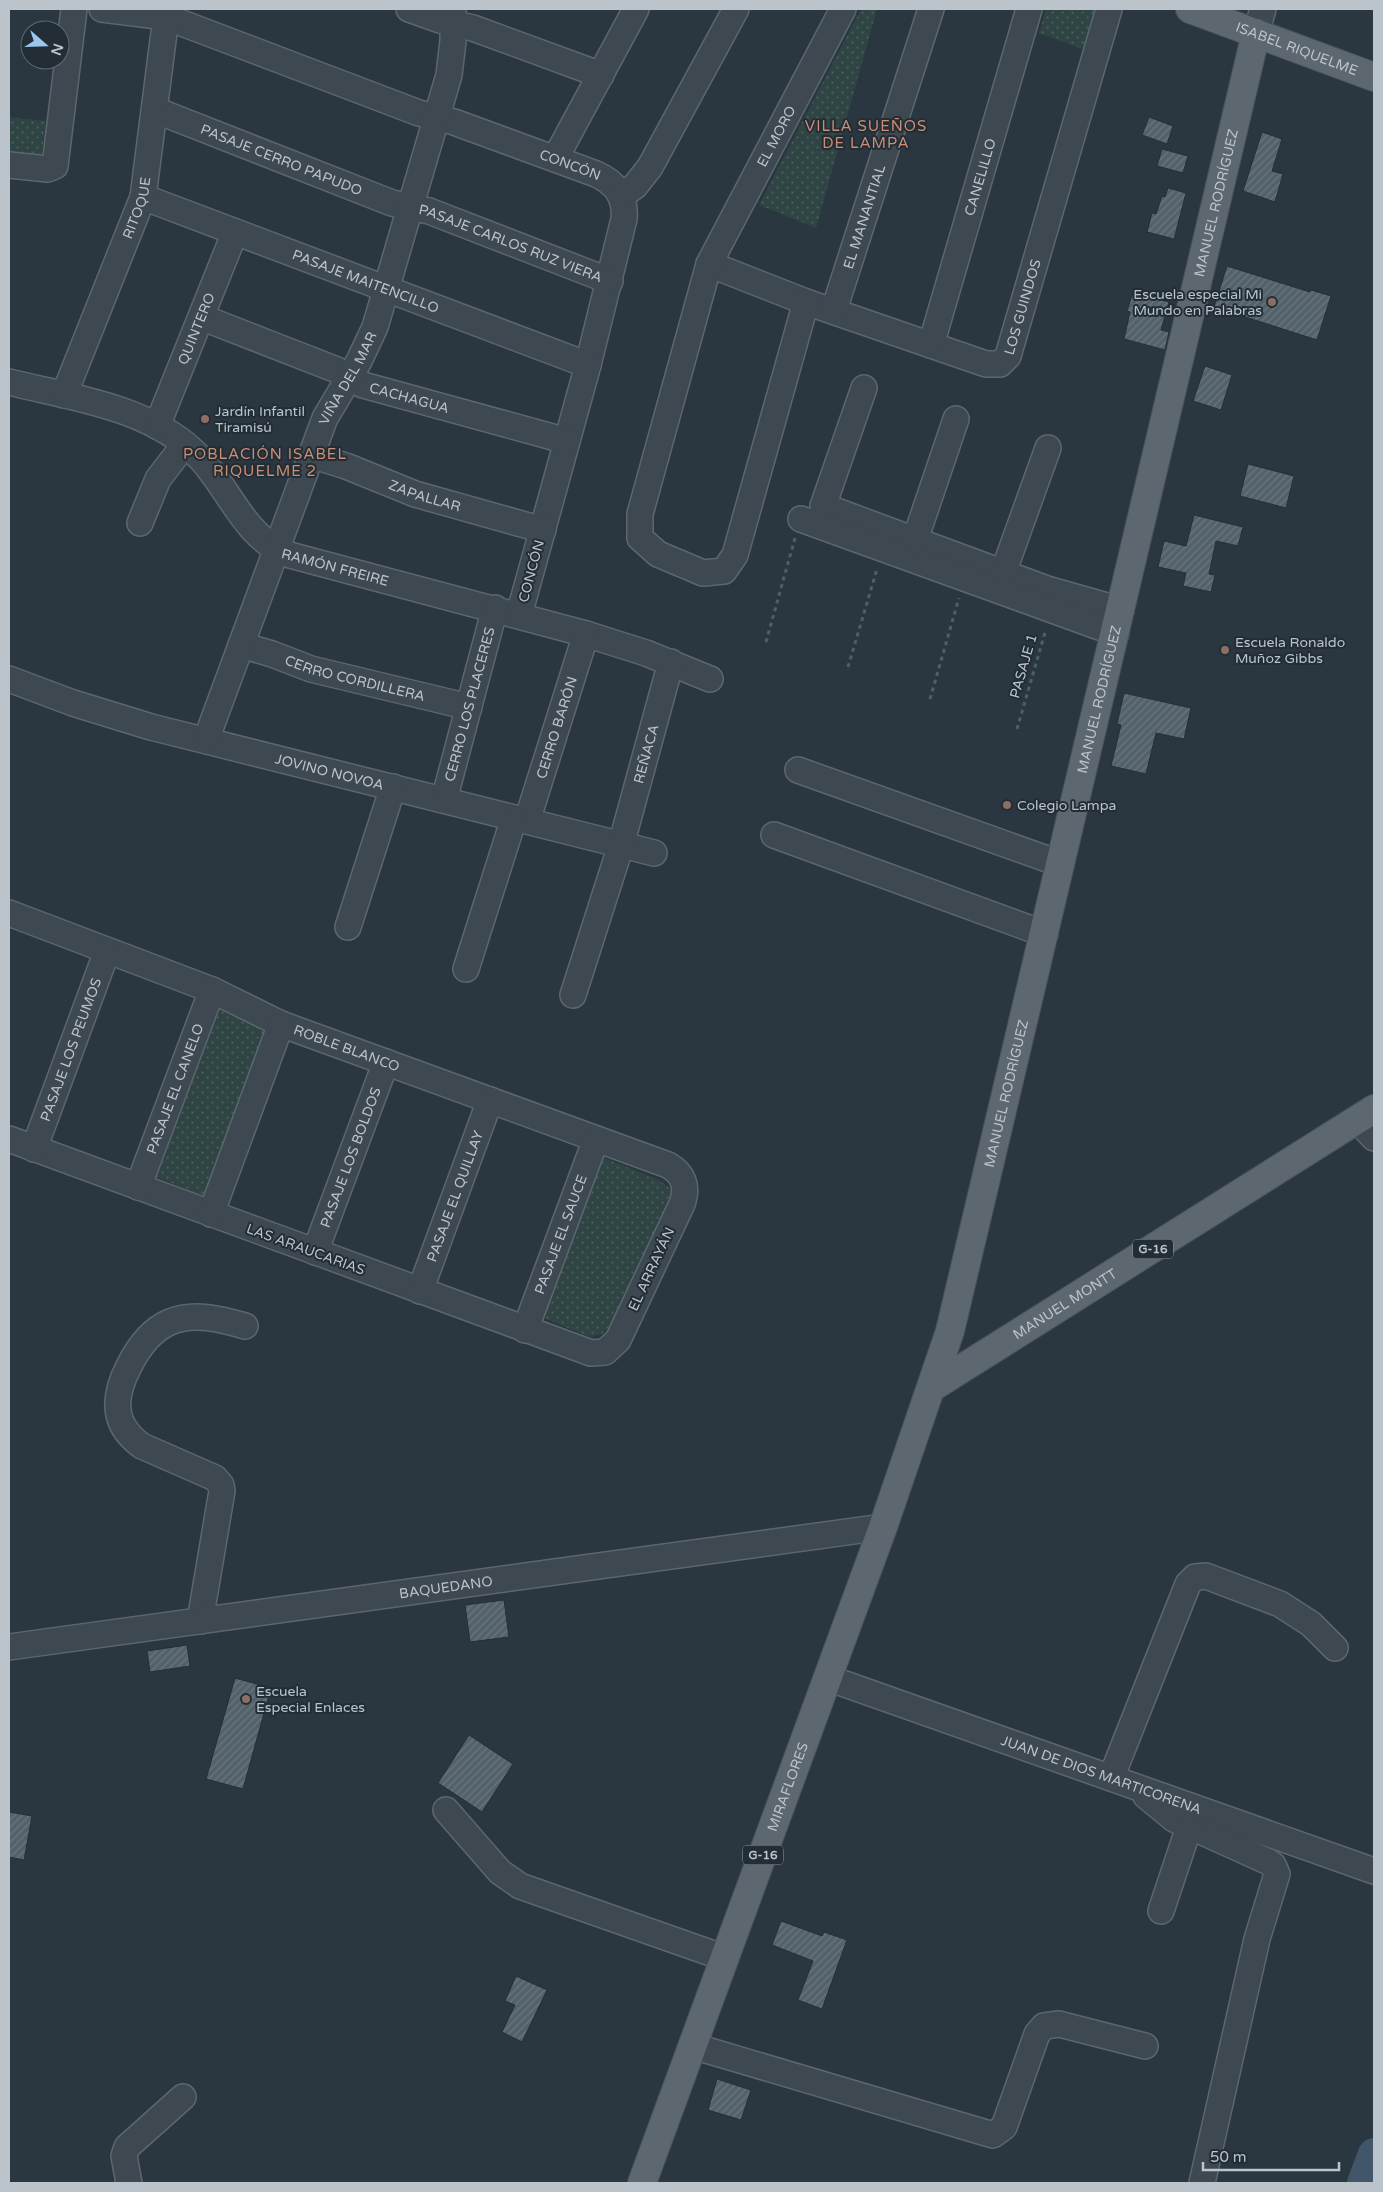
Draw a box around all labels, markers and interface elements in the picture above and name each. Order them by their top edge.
street label: ISABEL RIQUELME [1233,19,1360,79]
north arrow [20,20,70,70]
text: N [47,41,67,57]
street label: EL MORO [754,103,800,170]
district label: VILLA SUEÑOS DE LAMPA [805,117,927,152]
street label: PASAJE CERRO PAPUDO [198,121,365,200]
street label: MANUEL RODRÍGUEZ [1191,127,1242,279]
street label: CANELILLO [961,136,1000,218]
street label: CONCÓN [537,146,603,184]
street label: EL MANANTIAL [840,163,889,271]
street label: RITOQUE [119,176,154,242]
street label: PASAJE CARLOS RUZ VIERA [417,201,605,286]
street label: PASAJE MAITENCILLO [290,246,441,317]
street label: LOS GUINDOS [1001,257,1045,357]
place label: Escuela especial Mi Mundo en Palabras [1133,286,1262,319]
street label: QUINTERO [175,290,219,367]
marker: Escuela especial Mi Mundo en Palabras [1266,296,1278,308]
street label: VIÑA DEL MAR [315,329,381,427]
street label: CACHAGUA [367,379,451,417]
place label: Jardín Infantil Tiramisú [215,403,305,436]
marker: Jardín Infantil Tiramisú [199,413,211,425]
district label: POBLACIÓN ISABEL RIQUELME 2 [183,445,347,480]
street label: ZAPALLAR [386,476,463,515]
street label: CONCÓN [515,538,548,604]
street label: RAMÓN FREIRE [279,545,391,590]
street label: MANUEL RODRÍGUEZ [1074,624,1125,775]
street label: CERRO LOS PLACERES [441,625,499,783]
street label: PASAJE 1 [1006,632,1041,700]
place label: Escuela Ronaldo Muñoz Gibbs [1235,634,1345,667]
marker: Escuela Ronaldo Muñoz Gibbs [1219,644,1231,656]
street label: CERRO CORDILLERA [282,652,427,705]
street label: CERRO BARÓN [533,674,581,781]
street label: REÑACA [630,723,663,785]
street label: JOVINO NOVOA [273,750,385,794]
place label: Colegio Lampa [1017,797,1116,814]
marker: Colegio Lampa [1001,799,1013,811]
street label: PASAJE LOS PEUMOS [37,975,105,1124]
street label: MANUEL RODRÍGUEZ [981,1018,1032,1169]
street label: PASAJE EL CANELO [143,1021,208,1156]
street label: ROBLE BLANCO [291,1021,402,1076]
street label: PASAJE LOS BOLDOS [317,1085,385,1230]
street label: PASAJE EL QUILLAY [423,1128,487,1264]
street label: PASAJE EL SAUCE [531,1172,591,1297]
street label: LAS ARAUCARIAS [244,1220,368,1279]
street label: EL ARRAYÁN [625,1225,678,1314]
road number: G-16 [1133,1240,1173,1258]
street label: MANUEL MONTT [1010,1265,1121,1343]
street label: BAQUEDANO [398,1573,494,1602]
place label: Escuela Especial Enlaces [256,1683,365,1716]
marker: Escuela Especial Enlaces [240,1693,252,1705]
street label: JUAN DE DIOS MARTICORENA [999,1732,1204,1818]
street label: MIRAFLORES [764,1740,812,1834]
road number: G-16 [743,1846,783,1864]
scale bar [1203,2140,1339,2172]
text: 50 m [1210,2148,1247,2166]

